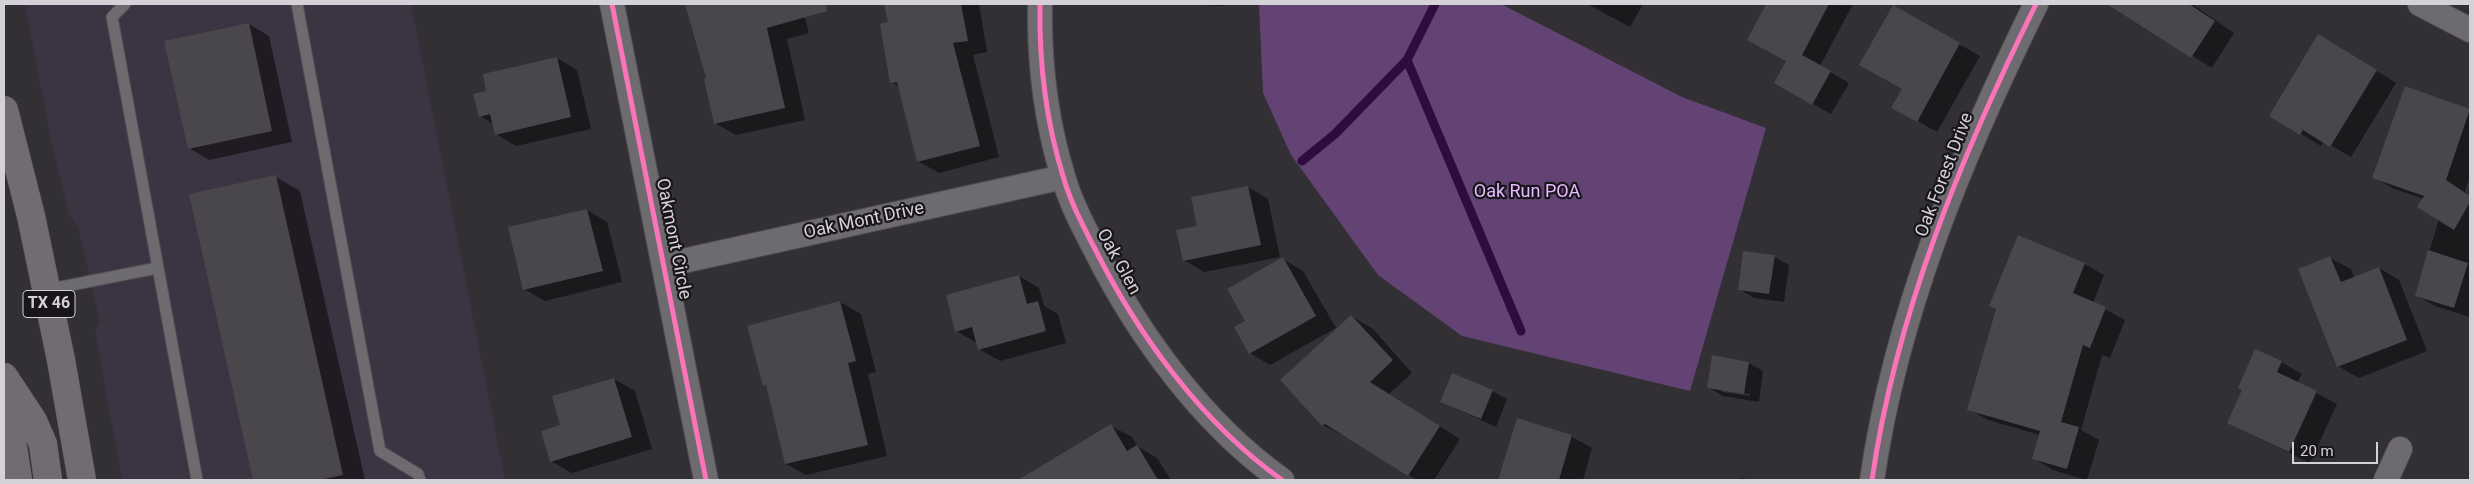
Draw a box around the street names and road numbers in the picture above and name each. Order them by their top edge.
street label: Oak Forest Drive [1911,110,1979,240]
street label: Oakmont Circle [651,177,695,301]
street label: Oak Mont Drive [802,198,926,244]
street label: Oak Glen [1091,225,1145,299]
road number: TX 46 [23,290,75,318]

